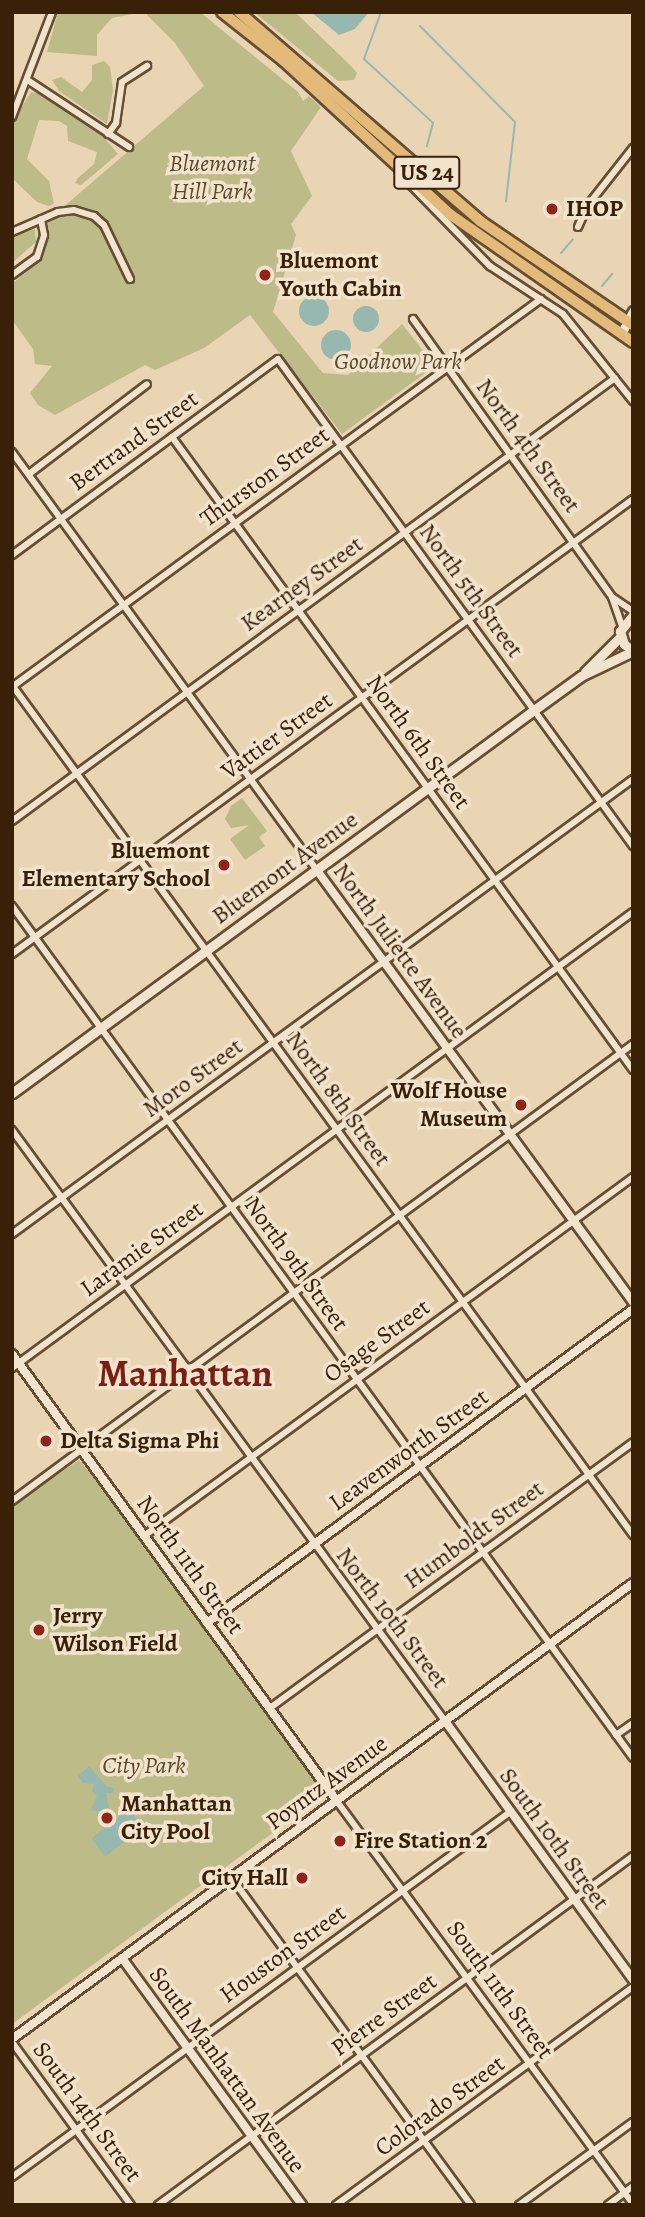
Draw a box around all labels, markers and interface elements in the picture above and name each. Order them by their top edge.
park label: Bluemont Hill Park [169,150,255,206]
road number: US 24 [392,154,462,192]
place label: IHOP [566,195,623,223]
marker: IHOP [544,201,560,217]
place label: Bluemont Youth Cabin [279,247,402,303]
marker: Bluemont Youth Cabin [257,267,273,283]
park label: Goodnow Park [334,348,462,376]
street label: North 4th Street [470,373,586,519]
street label: Bertrand Street [64,385,204,497]
street label: Thurston Street [195,421,335,533]
street label: North 5th Street [413,519,529,663]
street label: Kearney Street [235,530,369,638]
street label: North 6th Street [360,669,476,815]
street label: Vattier Street [216,686,338,786]
street label: Bluemont Avenue [207,805,363,931]
place label: Bluemont Elementary School [22,837,210,893]
marker: Bluemont Elementary School [216,857,232,873]
street label: North Juliette Avenue [327,858,473,1044]
street label: North 8th Street [279,1026,397,1172]
street label: Moro Street [137,1032,249,1124]
place label: Wolf House Museum [391,1077,507,1133]
marker: Wolf House Museum [513,1097,529,1113]
street label: North 9th Street [238,1191,354,1337]
street label: Laramie Street [75,1195,209,1303]
street label: Osage Street [318,1293,436,1389]
district label: Manhattan [97,1351,273,1397]
street label: Leavenworth Street [324,1383,494,1517]
place label: Delta Sigma Phi [60,1427,219,1455]
marker: Delta Sigma Phi [38,1433,54,1449]
street label: Humboldt Street [399,1475,549,1595]
street label: North 11th Street [130,1490,250,1640]
street label: North 10th Street [330,1542,454,1694]
place label: Jerry Wilson Field [53,1602,178,1658]
marker: Jerry Wilson Field [31,1622,47,1638]
street label: Poyntz Avenue [261,1729,393,1837]
park label: City Park [102,1752,186,1780]
street label: South 10th Street [493,1763,615,1915]
place label: Manhattan City Pool [121,1790,232,1846]
marker: Manhattan City Pool [99,1810,115,1826]
place label: Fire Station 2 [354,1827,487,1855]
marker: Fire Station 2 [332,1833,348,1849]
place label: City Hall [202,1864,288,1892]
marker: City Hall [294,1870,310,1886]
street label: Houston Street [214,1899,352,2009]
street label: South 11th Street [440,1915,560,2065]
street label: South Manhattan Avenue [143,1961,311,2179]
street label: Pierre Street [326,1967,442,2063]
street label: South 14th Street [26,2036,148,2188]
street label: Colorado Street [370,2049,510,2163]

